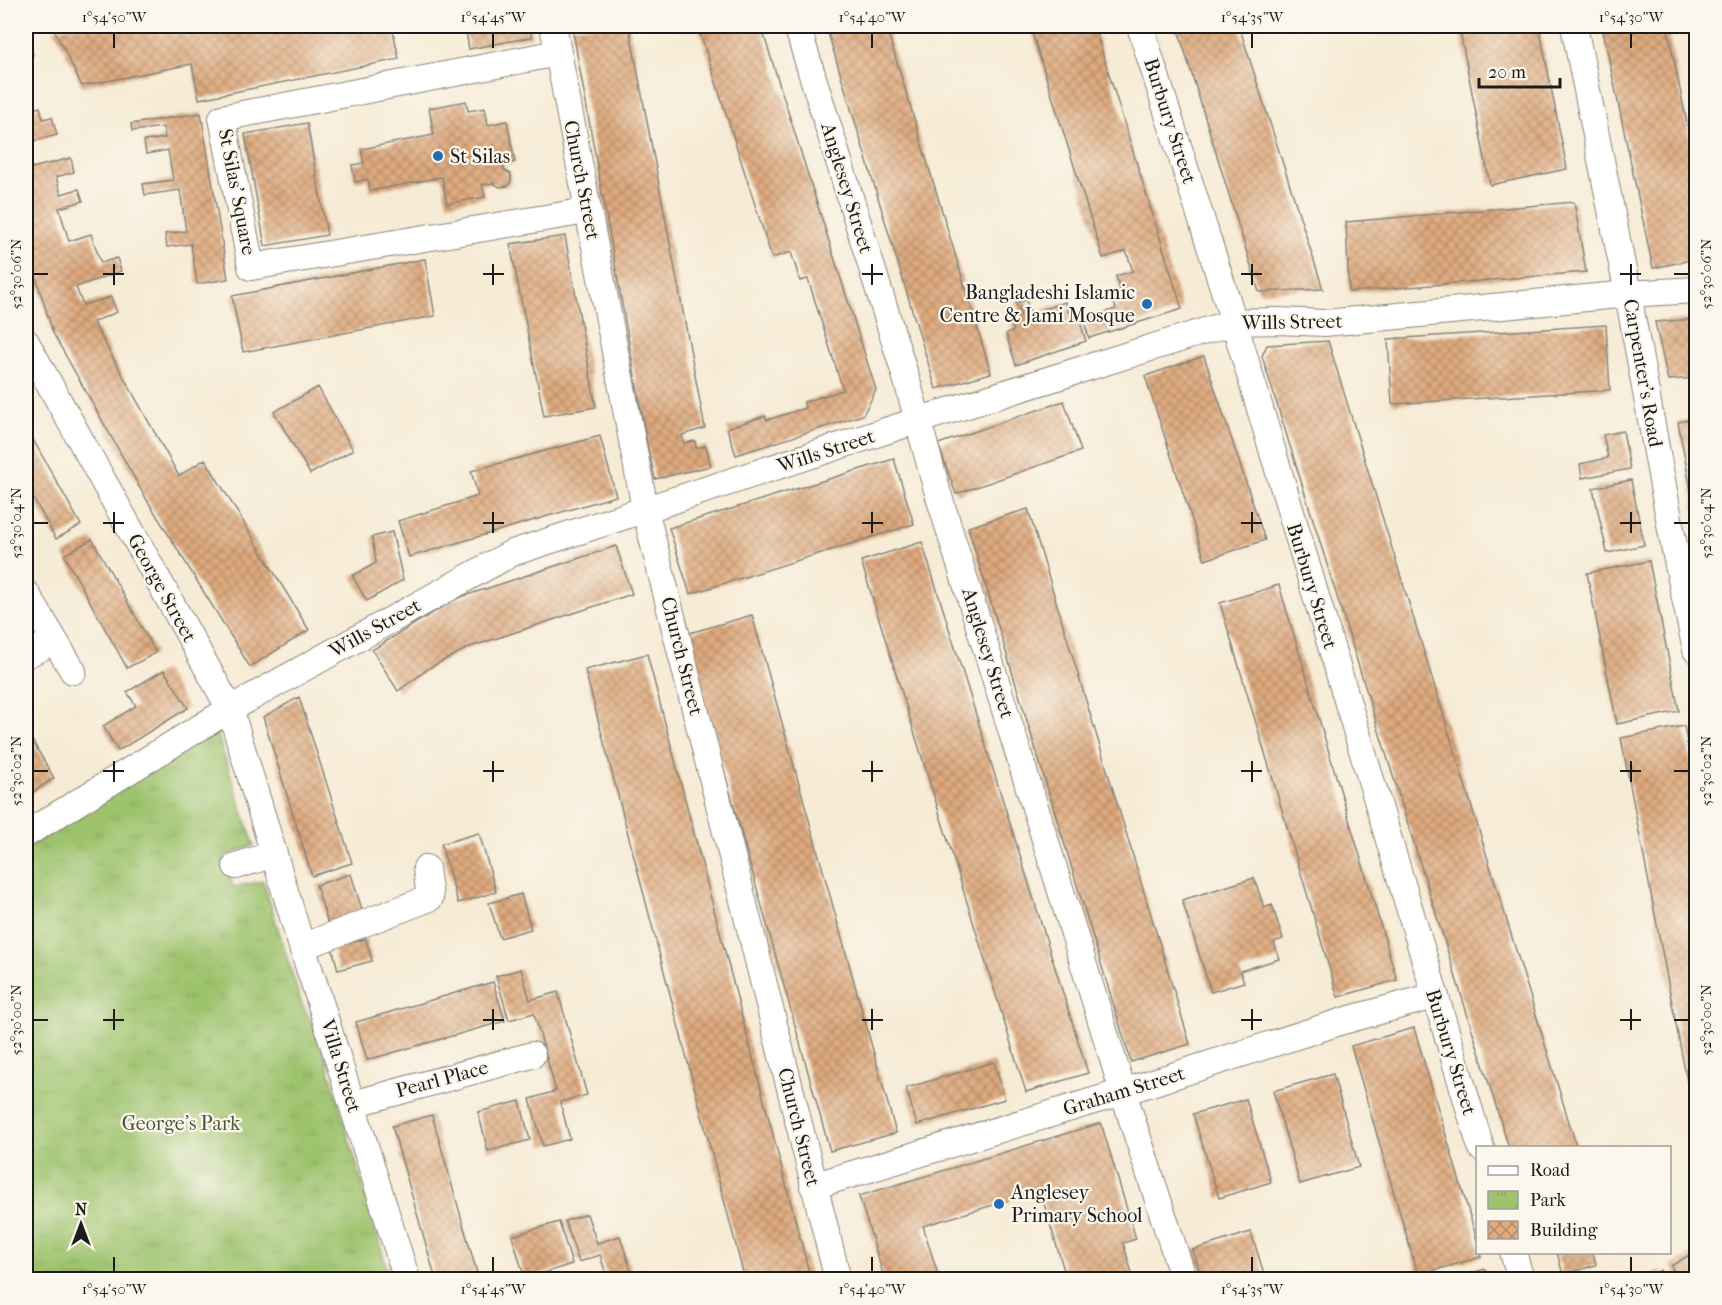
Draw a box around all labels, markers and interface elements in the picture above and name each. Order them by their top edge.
text: 1°54'50"W [82,8,148,26]
text: 1°54'45"W [461,8,527,26]
text: 1°54'40"W [838,8,907,26]
text: 1°54'35"W [1221,8,1285,26]
text: 1°54'30"W [1599,8,1664,26]
scale bar [1479,51,1560,89]
street label: Burbury Street [1139,55,1201,187]
text: 20 m [1488,62,1526,83]
street label: Church Street [559,118,605,242]
street label: Anglesey Street [816,119,878,256]
street label: St Silas' Square [213,127,261,257]
place label: St Silas [450,145,510,168]
marker: St Silas [431,149,445,163]
text: 52°30'06"N [7,238,25,309]
text: 52°30'06"N [1697,238,1715,309]
place label: Bangladeshi Islamic Centre & Jami Mosque [940,281,1135,327]
marker: Bangladeshi Islamic Centre & Jami Mosque [1140,297,1154,311]
street label: Carpenter's Road [1619,297,1668,450]
street label: Wills Street [1240,310,1343,334]
street label: Wills Street [773,424,878,478]
text: 52°30'04"N [7,487,25,559]
text: 52°30'04"N [1697,487,1715,559]
street label: Burbury Street [1282,520,1342,652]
street label: George Street [123,530,201,646]
street label: Anglesey Street [957,584,1019,721]
street label: Wills Street [324,593,425,663]
street label: Church Street [656,594,708,718]
text: 52°30'02"N [7,735,25,806]
text: 52°30'02"N [1697,735,1715,806]
text: 52°30'00"N [7,984,25,1056]
text: 52°30'00"N [1697,984,1715,1056]
street label: Burbury Street [1421,986,1481,1118]
street label: Villa Street [316,1016,366,1115]
street label: Pearl Place [393,1056,491,1102]
street label: Graham Street [1060,1062,1188,1120]
street label: Church Street [773,1065,825,1189]
park label: George's Park [122,1112,241,1135]
legend [1476,1146,1671,1254]
text: Road [1530,1160,1570,1181]
place label: Anglesey Primary School [1010,1181,1143,1227]
text: Park [1530,1190,1567,1211]
north arrow [51,1194,111,1254]
marker: Anglesey Primary School [992,1197,1006,1211]
text: N [75,1200,88,1219]
text: Building [1530,1220,1598,1241]
text: 1°54'50"W [82,1280,148,1298]
text: 1°54'45"W [461,1280,527,1298]
text: 1°54'40"W [838,1280,907,1298]
text: 1°54'35"W [1221,1280,1285,1298]
text: 1°54'30"W [1599,1280,1664,1298]

